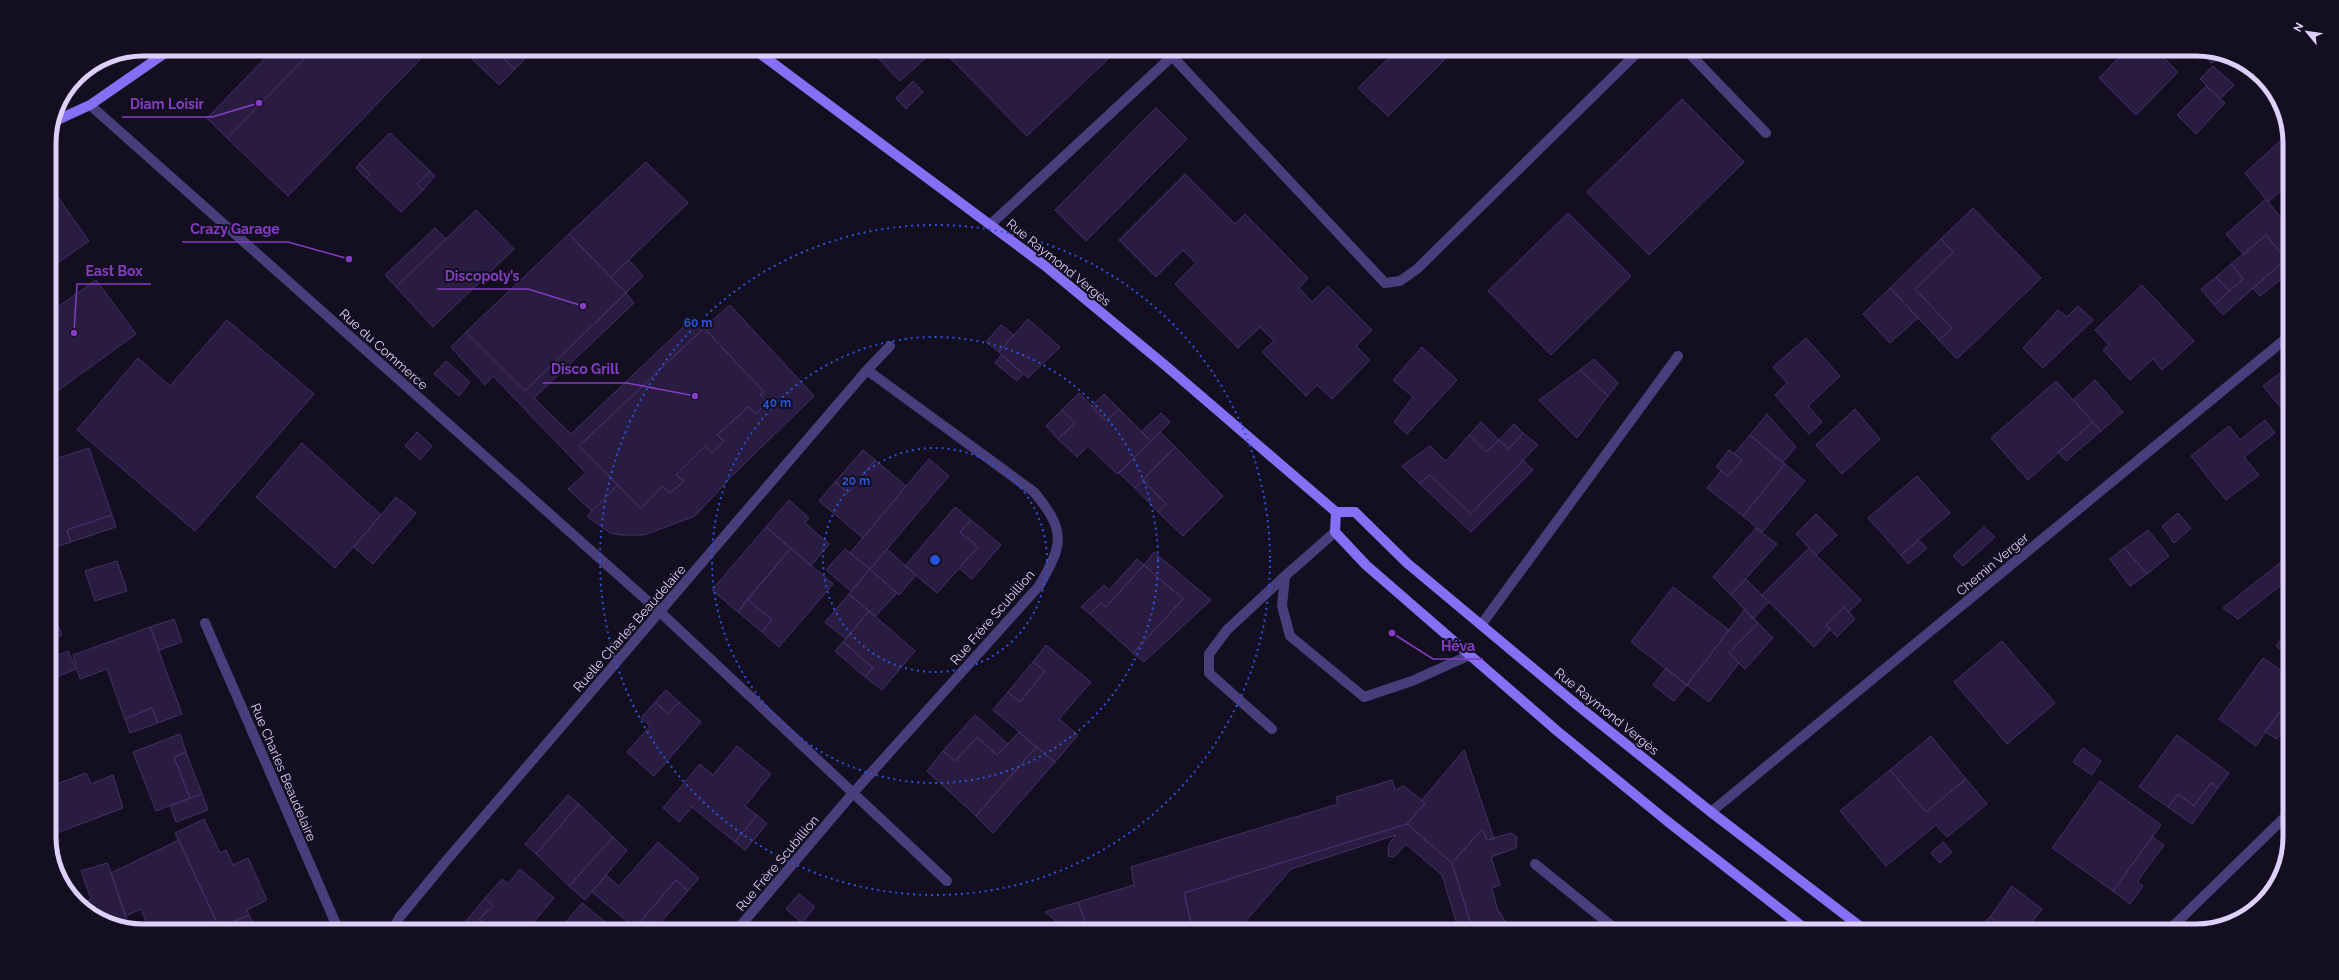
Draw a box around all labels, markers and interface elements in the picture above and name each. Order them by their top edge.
north arrow [2287,12,2327,52]
text: N [2291,21,2306,34]
callout: Diam Loisir [122,91,212,117]
text: Diam Loisir [130,96,205,112]
callout: Crazy Garage [182,216,288,242]
street label: Rue Raymond Vergès [1004,216,1114,309]
text: Crazy Garage [190,221,280,237]
callout: East Box [77,258,151,284]
text: East Box [85,263,143,279]
callout: Discopoly’s [437,263,528,289]
text: Discopoly’s [445,268,519,284]
street label: Rue du Commerce [337,306,431,393]
text: 60 m [684,316,712,330]
callout: Disco Grill [543,357,627,383]
text: Disco Grill [551,361,620,377]
text: 40 m [763,396,791,410]
text: 20 m [842,474,870,488]
street label: Chemin Verger [1953,530,2032,599]
centre of rings [928,553,942,567]
street label: Ruelle Charles Beaudelaire [570,562,689,695]
street label: Rue Frère Scubillion [947,567,1038,668]
callout: Héva [1433,633,1483,659]
text: Héva [1441,638,1475,654]
street label: Rue Raymond Vergès [1552,665,1662,758]
street label: Rue Charles Beaudelaire [248,701,320,844]
street label: Rue Frère Scubillion [733,812,822,914]

